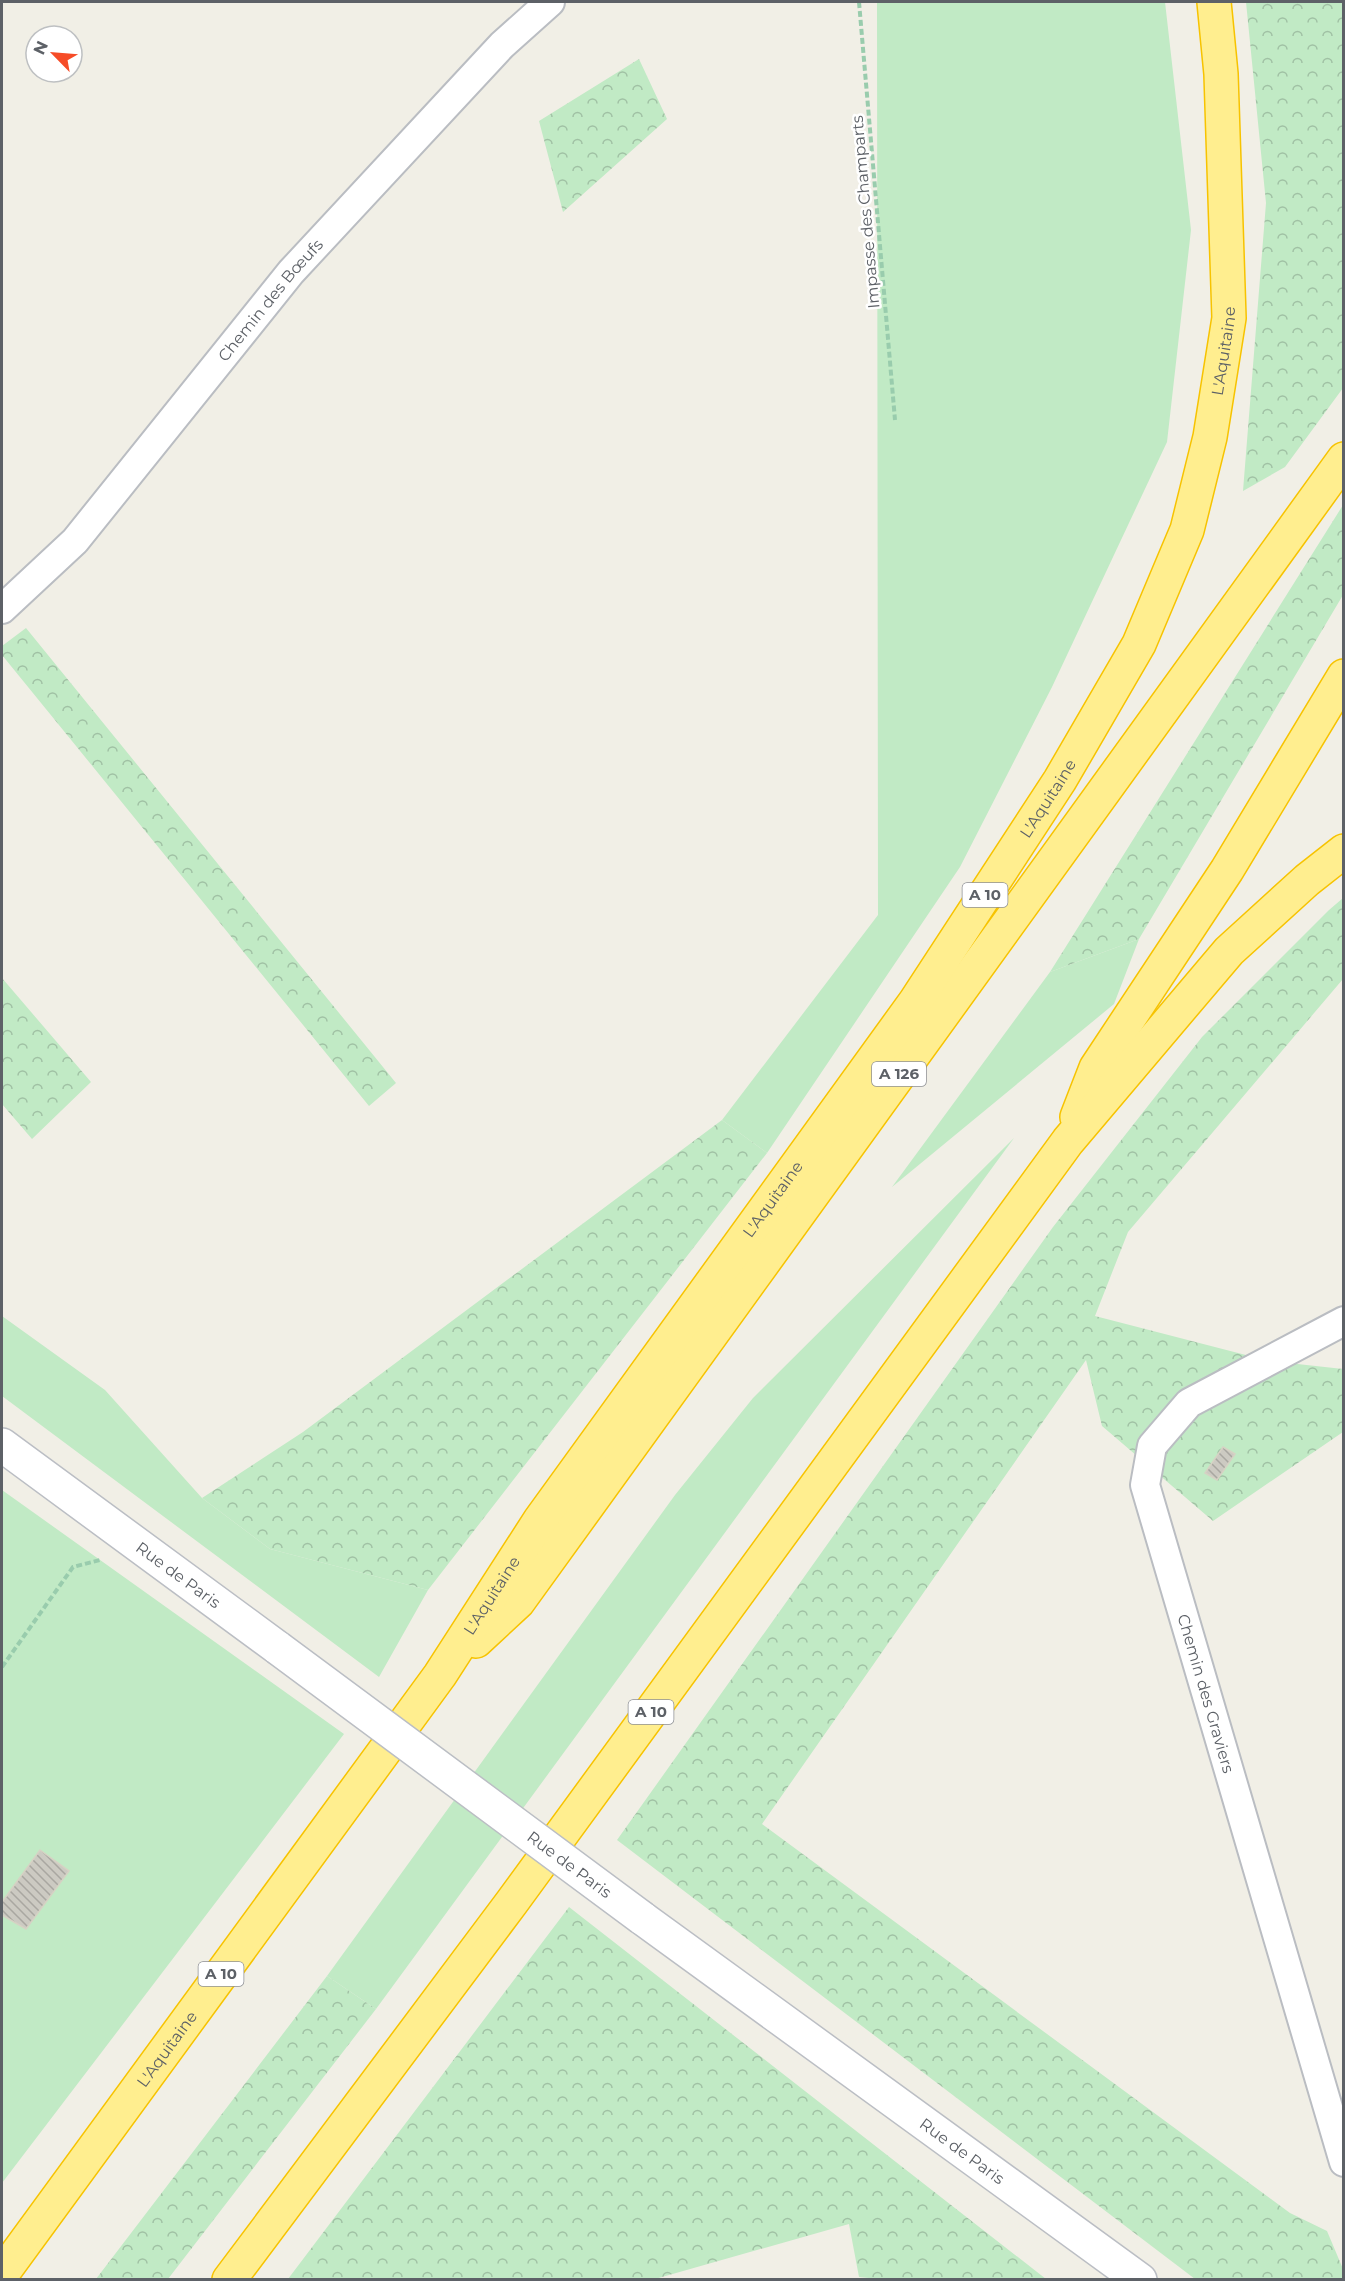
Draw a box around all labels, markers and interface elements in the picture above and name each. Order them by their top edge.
north arrow [24,24,84,84]
text: N [30,38,52,58]
street label: Impasse des Champarts [848,114,883,309]
street label: Chemin des Bœufs [214,235,327,365]
street label: L'Aquitaine [1208,306,1239,397]
street label: L'Aquitaine [1016,756,1080,842]
road number: A 10 [962,883,1008,907]
road number: A 126 [872,1062,926,1086]
street label: L'Aquitaine [739,1157,807,1241]
street label: Rue de Paris [132,1538,224,1613]
street label: L'Aquitaine [460,1553,524,1638]
street label: Chemin des Graviers [1173,1612,1238,1776]
road number: A 10 [628,1700,674,1724]
street label: Rue de Paris [523,1827,615,1902]
road number: A 10 [198,1962,244,1986]
street label: L'Aquitaine [133,2007,201,2091]
street label: Rue de Paris [916,2114,1008,2188]

